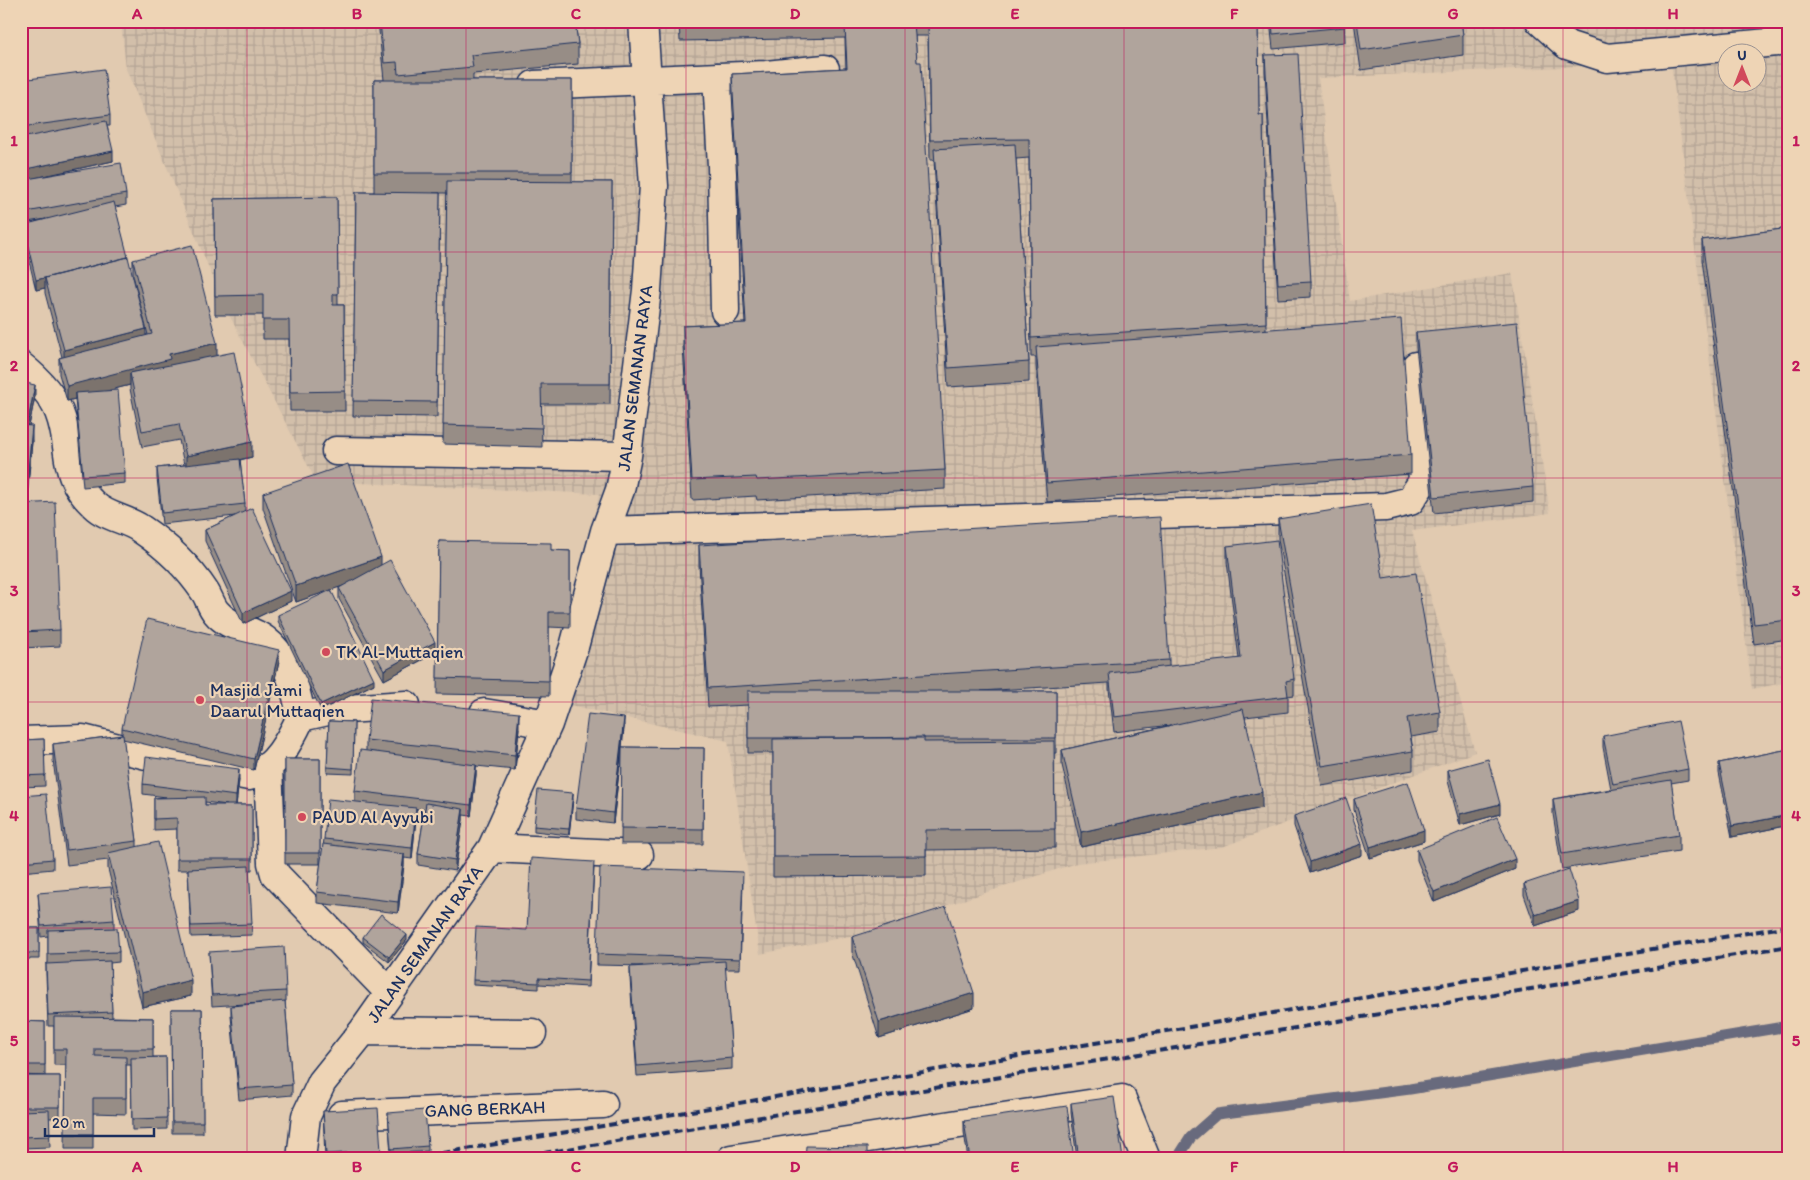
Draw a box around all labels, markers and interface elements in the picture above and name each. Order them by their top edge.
text: A [131,4,143,23]
text: B [352,4,363,23]
text: C [571,4,582,23]
text: D [790,4,801,23]
text: E [1011,4,1020,23]
text: F [1230,4,1239,23]
text: G [1447,4,1459,23]
text: H [1667,4,1679,23]
north arrow [1718,42,1768,92]
text: U [1737,47,1747,64]
text: 1 [10,131,18,150]
text: 1 [1792,131,1800,150]
street label: JALAN SEMANAN RAYA [613,283,657,472]
text: 2 [10,356,19,375]
text: 2 [1792,356,1801,375]
text: 3 [10,581,19,600]
text: 3 [1792,581,1801,600]
place label: TK Al-Muttaqien [336,641,463,663]
marker: TK Al-Muttaqien [320,646,332,658]
place label: Masjid Jami Daarul Muttaqien [210,679,345,722]
marker: Masjid Jami Daarul Muttaqien [194,694,206,706]
text: 4 [9,806,19,825]
place label: PAUD Al Ayyubi [312,806,434,828]
text: 4 [1791,806,1801,825]
marker: PAUD Al Ayyubi [296,811,308,823]
street label: JALAN SEMANAN RAYA [362,861,488,1027]
text: 5 [10,1031,19,1050]
text: 5 [1792,1031,1801,1050]
street label: GANG BERKAH [424,1096,546,1122]
scale bar [45,1105,154,1137]
text: 20 m [52,1114,86,1132]
text: A [131,1157,143,1176]
text: B [352,1157,363,1176]
text: C [571,1157,582,1176]
text: D [790,1157,801,1176]
text: E [1011,1157,1020,1176]
text: F [1230,1157,1239,1176]
text: G [1447,1157,1459,1176]
text: H [1667,1157,1679,1176]

